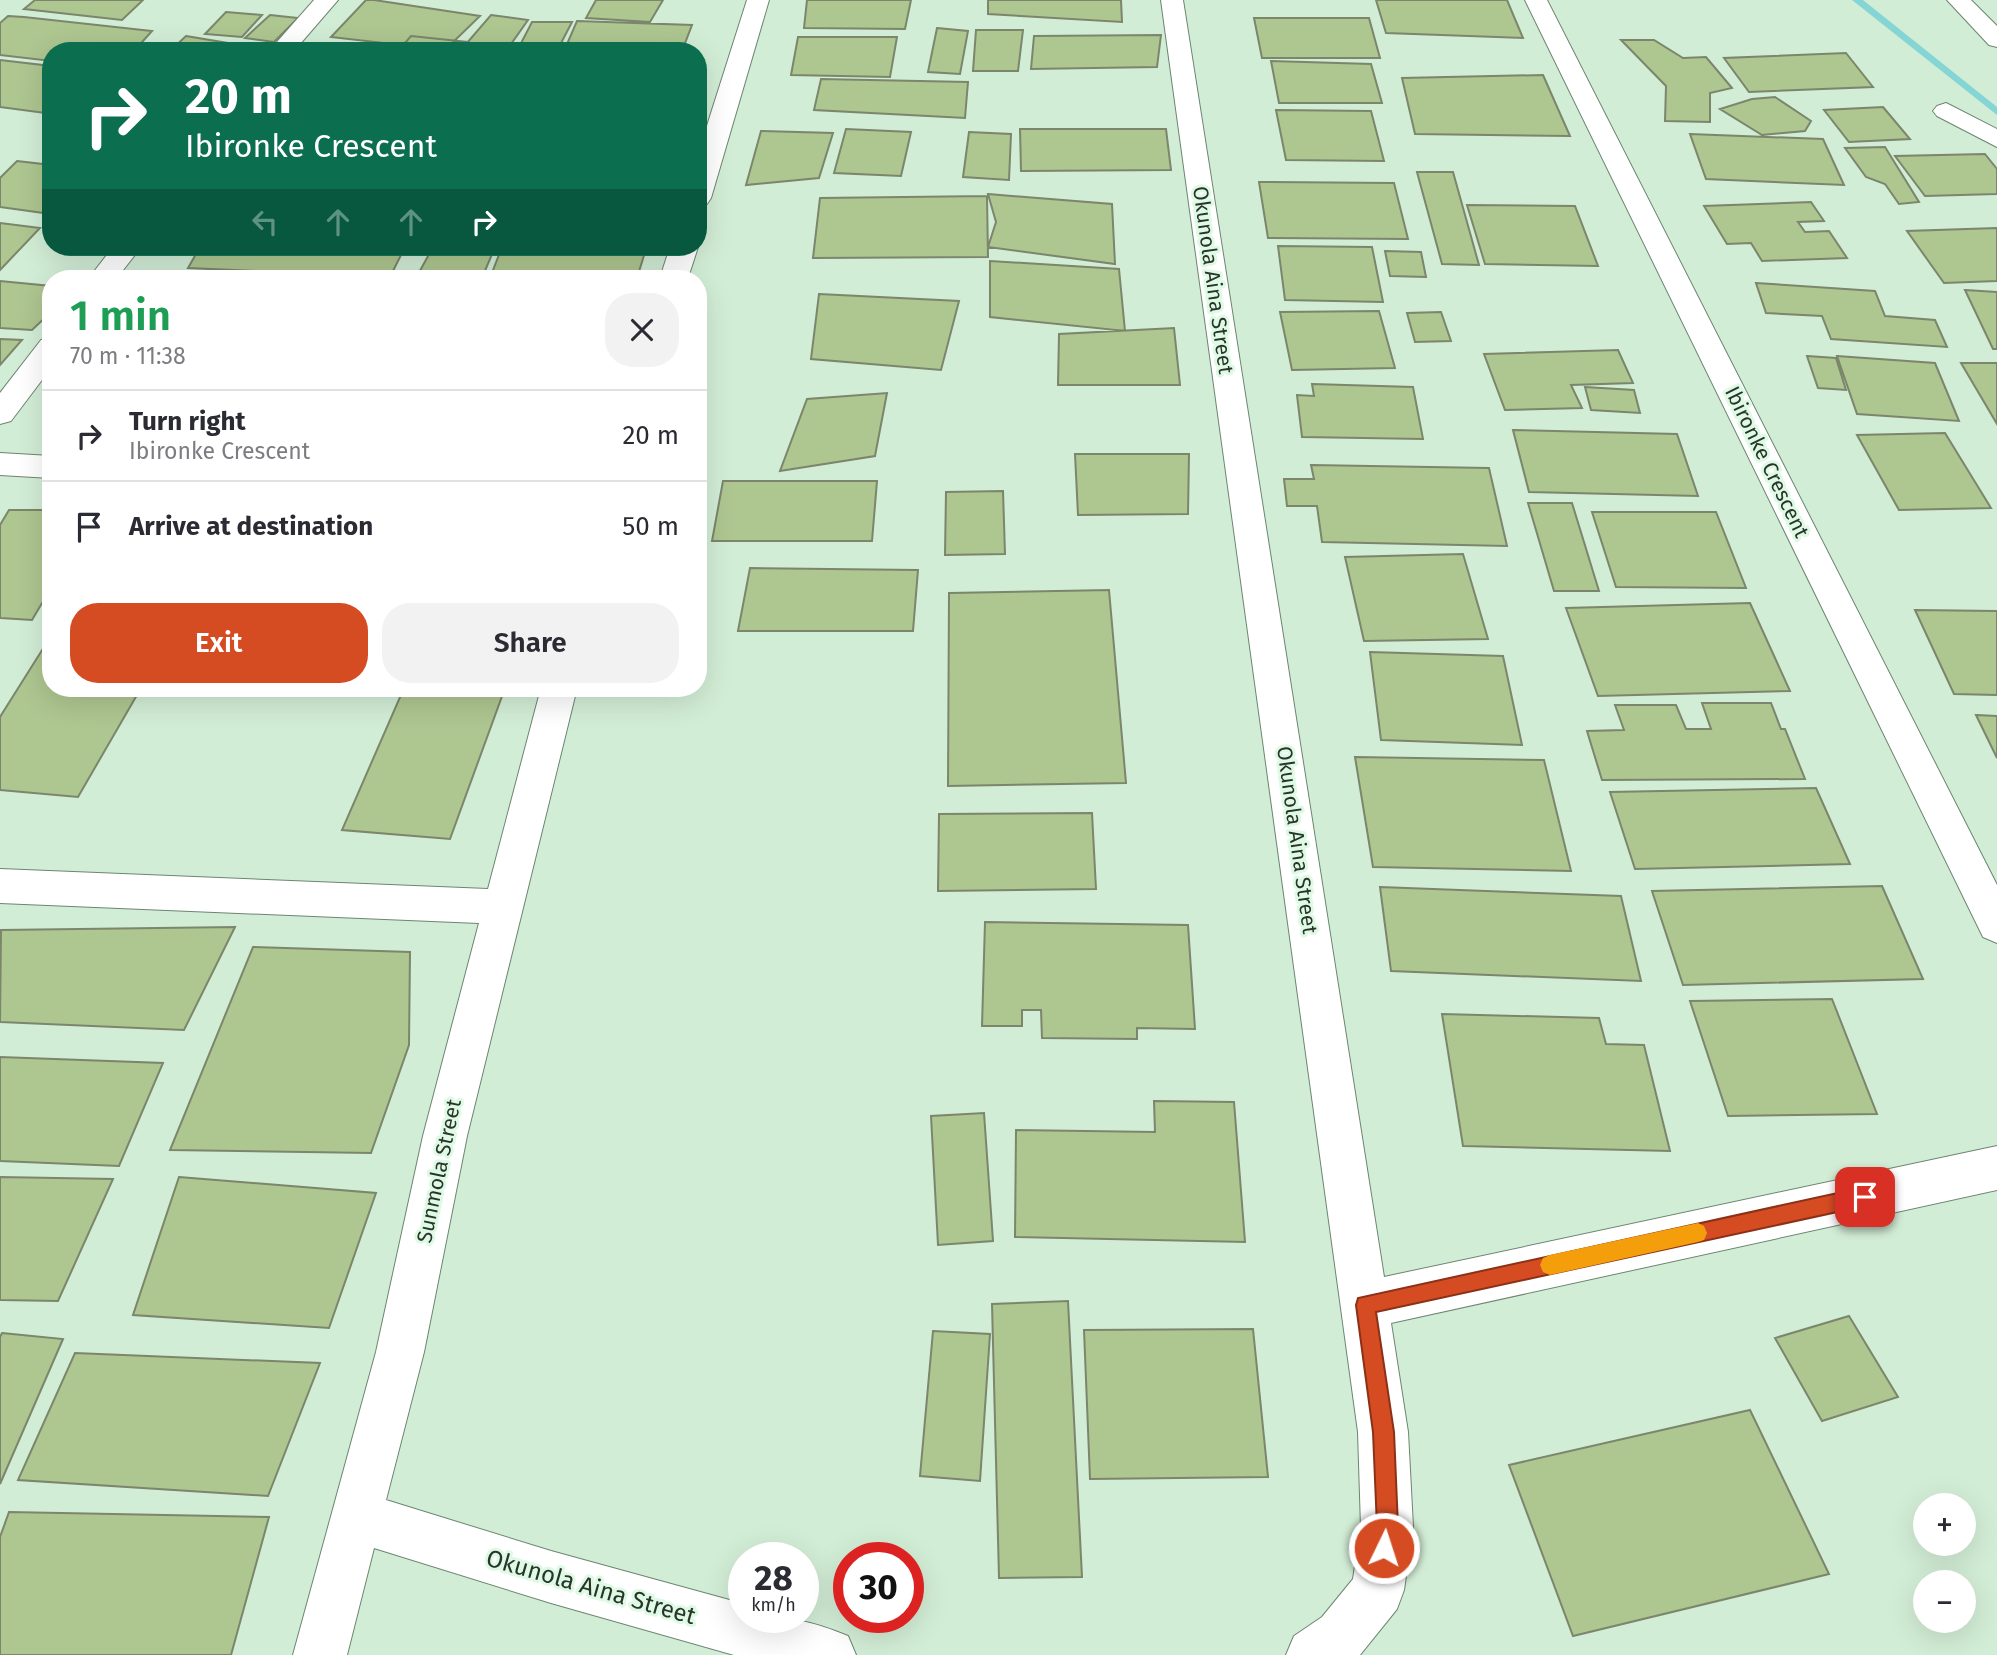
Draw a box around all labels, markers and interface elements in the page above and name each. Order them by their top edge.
text: 20 m [185,67,292,126]
icon: right [70,70,161,161]
text: Ibironke Crescent [185,127,437,165]
street label: Okunola Aina Street [1187,185,1239,376]
icon: left [246,203,284,241]
icon: ahead [319,203,357,241]
icon: ahead [392,203,430,241]
icon: right [465,203,503,241]
text: 1 min [70,291,171,341]
button: close [605,293,679,367]
text: 70 m · 11:38 [70,342,186,370]
street label: Ibironke Crescent [1719,382,1815,542]
text: Turn right [129,406,246,437]
icon: right [70,417,108,455]
text: 20 m [622,420,679,451]
text: Ibironke Crescent [129,437,310,465]
icon: arrive [70,508,108,546]
text: Arrive at destination [129,511,373,542]
text: 50 m [622,511,679,542]
button: Exit [70,603,368,683]
button: Share [382,603,679,683]
street label: Okunola Aina Street [1271,745,1323,936]
street label: Sunmola Street [411,1096,467,1245]
pin [1835,1167,1895,1227]
icon: arrive [1846,1178,1884,1216]
map controls [1913,1493,1976,1633]
button: + [1913,1493,1976,1556]
position arrow [1347,1511,1421,1585]
speed limit sign: 30 [833,1542,924,1633]
street label: Okunola Aina Street [483,1544,699,1630]
text: 28 [754,1557,793,1599]
button: − [1913,1570,1976,1633]
text: km/h [751,1594,796,1616]

